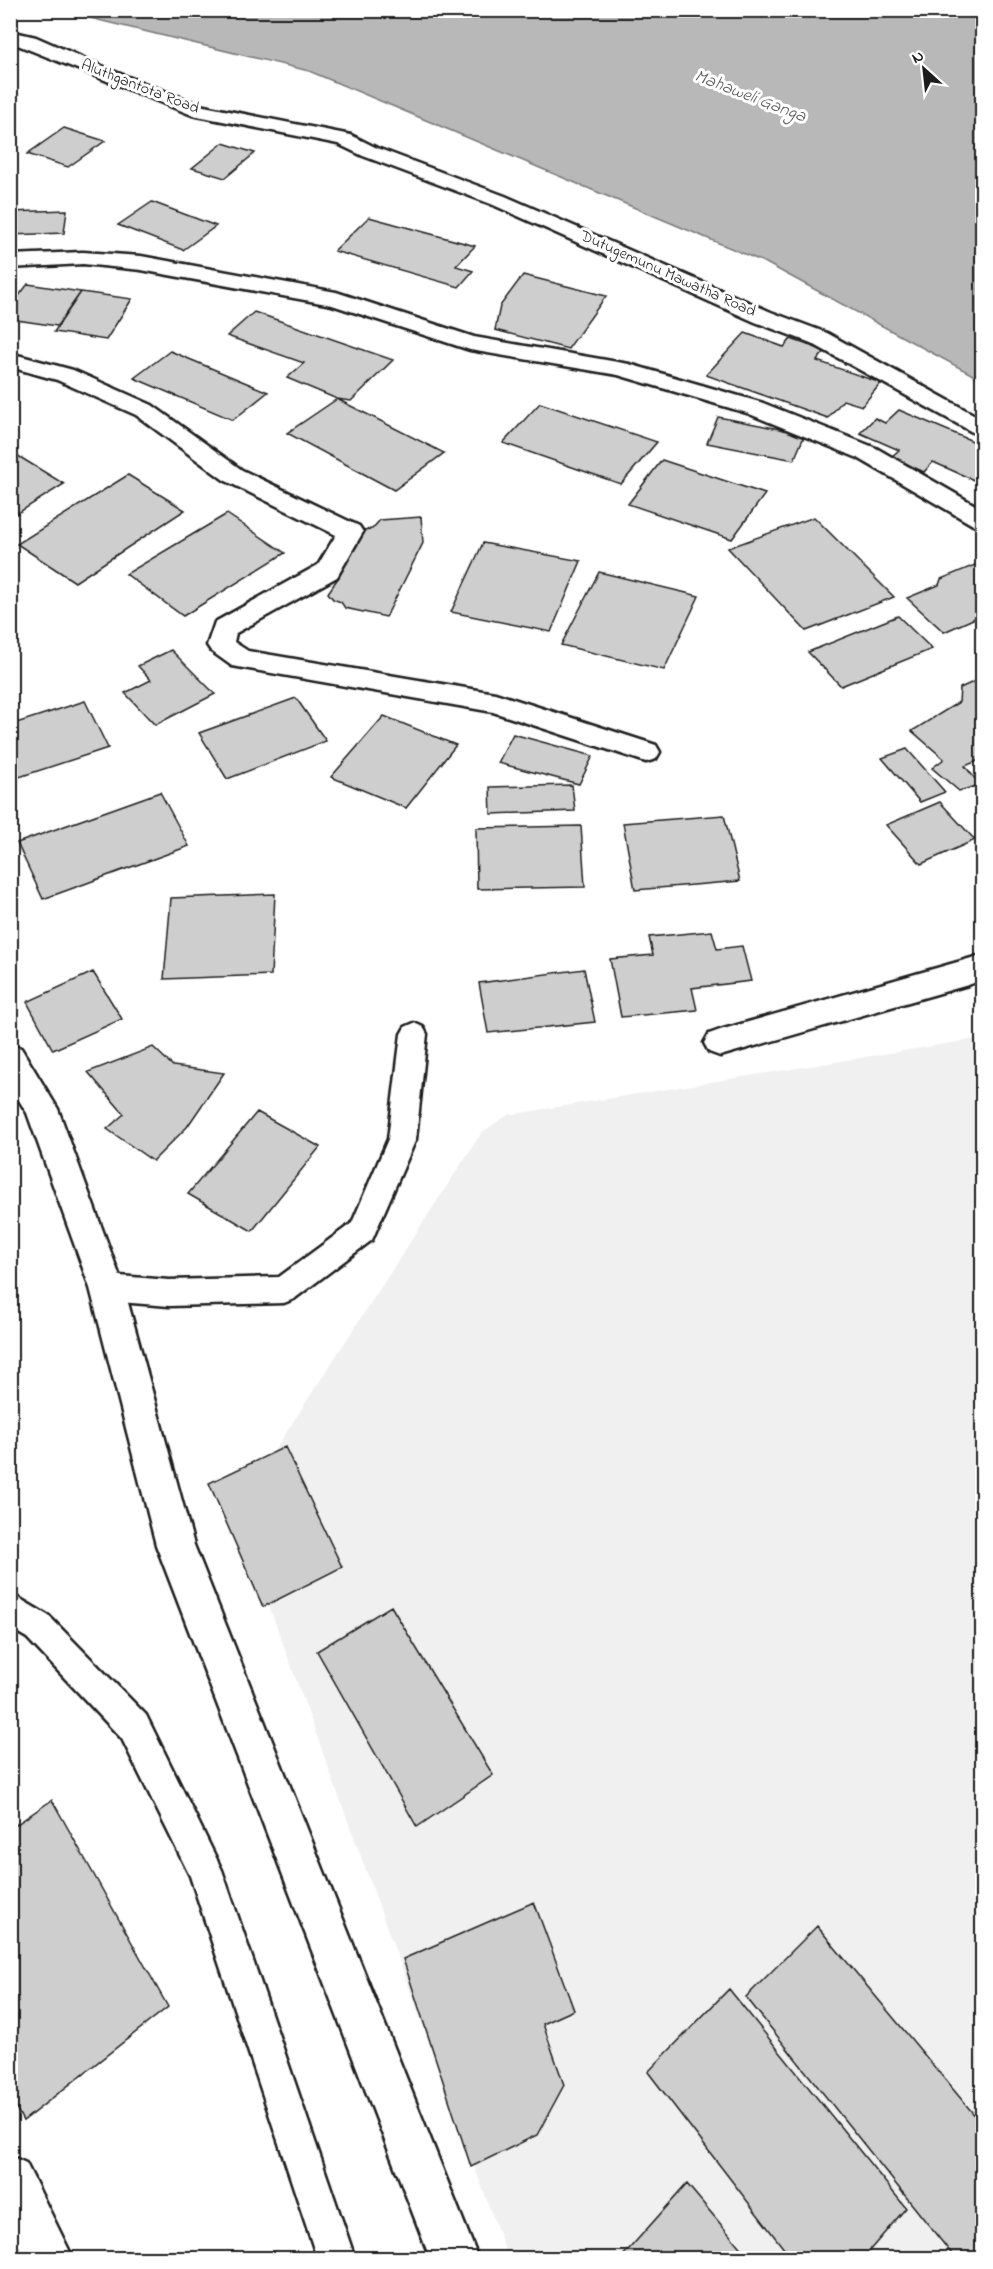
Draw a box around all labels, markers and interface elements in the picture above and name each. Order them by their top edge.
north arrow [894,39,954,99]
text: N [908,44,929,71]
street label: Aluthgantota Road [77,53,203,121]
water label: Mahaweli Ganga [691,64,810,130]
street label: Dutugemunu Mawatha Road [575,224,760,324]

